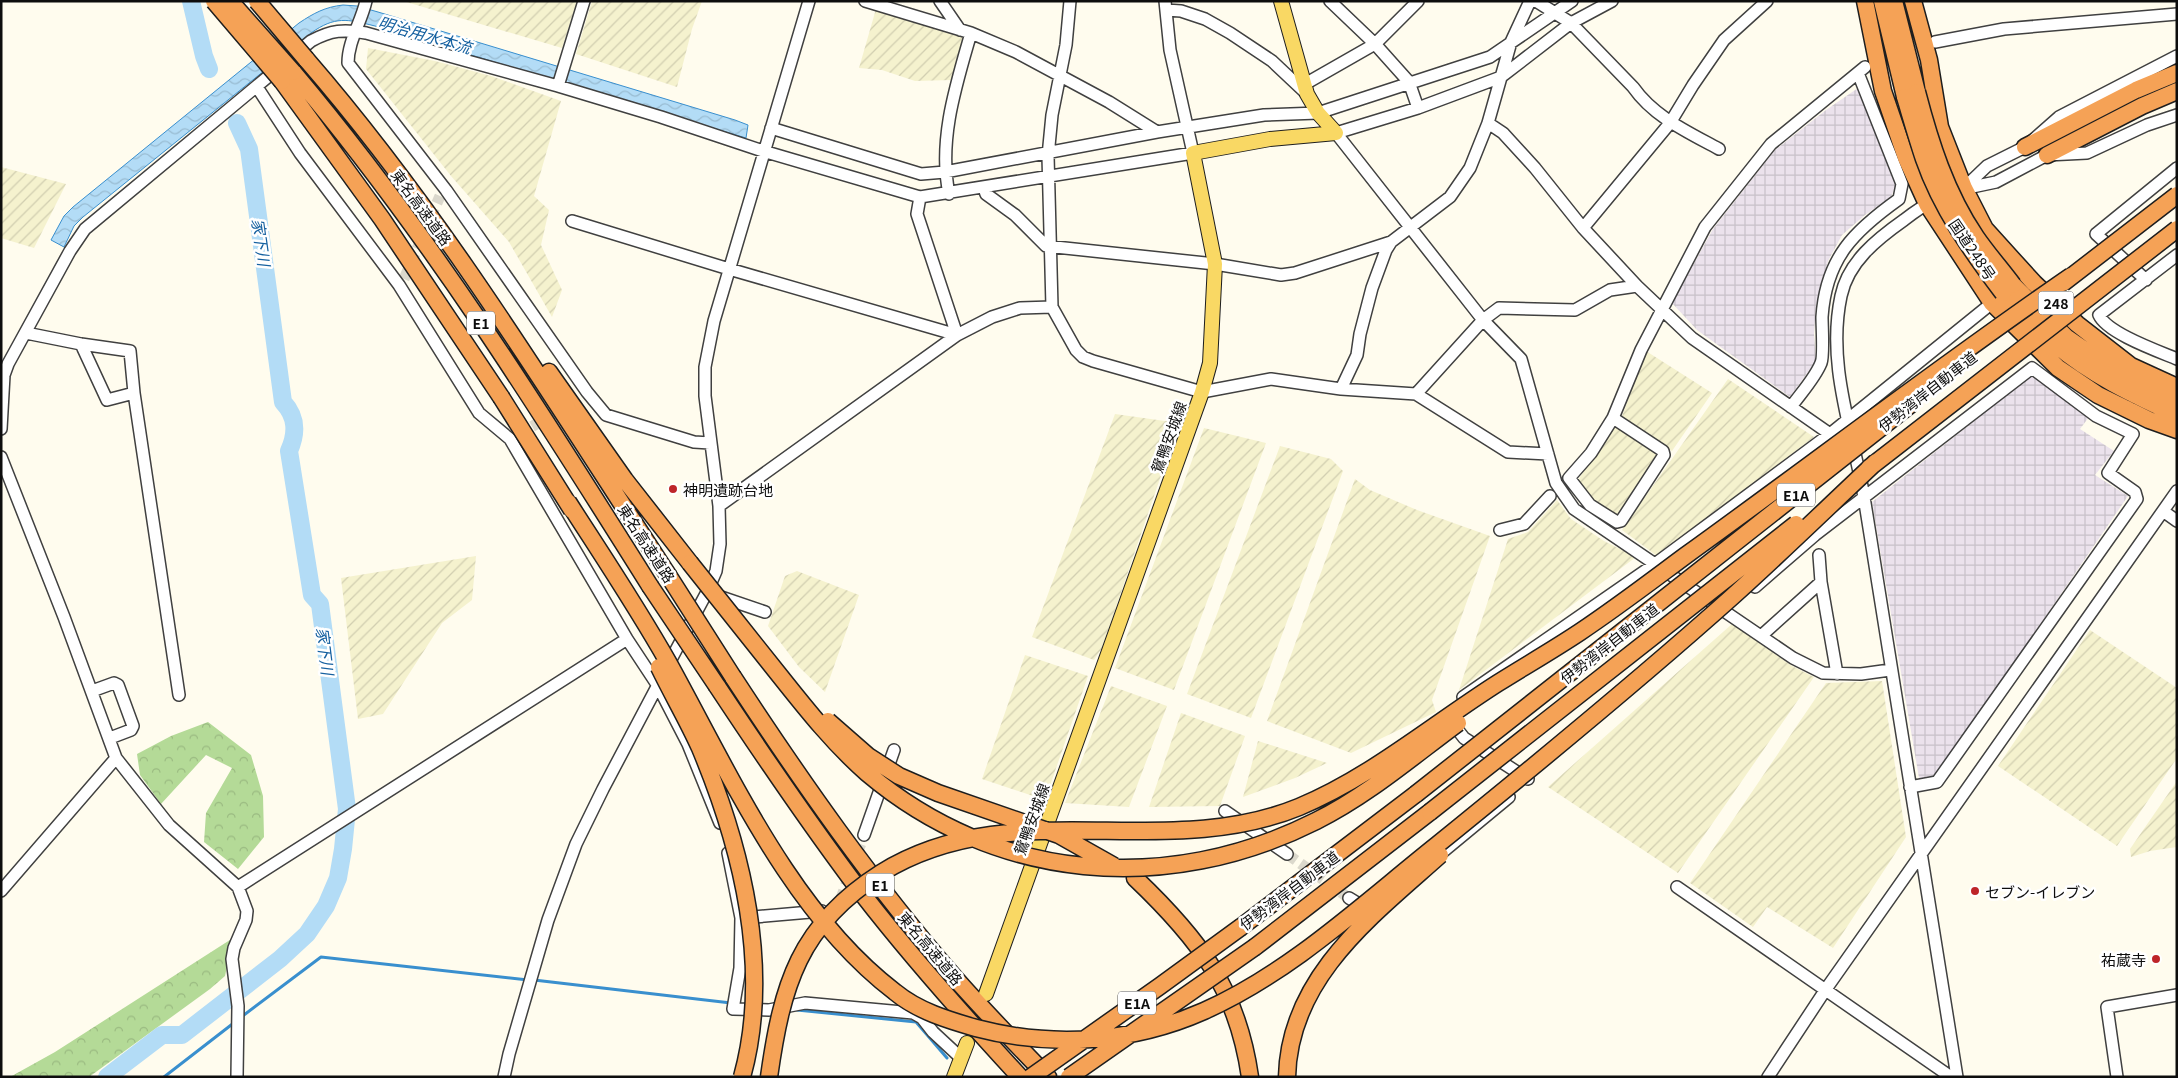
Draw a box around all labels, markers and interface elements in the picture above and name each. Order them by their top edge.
water label: 明治用水本流 [376,9,477,60]
street label: 東名高速道路 [387,164,457,250]
street label: 国道248号 [1945,214,2001,284]
water label: 家下川 [247,217,278,269]
road number: 248 [2038,292,2074,314]
road number: E1 [467,312,495,334]
street label: 伊勢湾岸自動車道 [1873,346,1981,436]
street label: 鴛鴨安城線 [1145,398,1191,476]
place label: 神明遺跡台地 [683,479,773,500]
marker: 神明遺跡台地 [667,483,679,495]
road number: E1A [1777,484,1815,506]
street label: 東名高速道路 [614,500,680,586]
street label: 伊勢湾岸自動車道 [1555,598,1663,688]
water label: 家下川 [311,626,341,678]
street label: 鴛鴨安城線 [1008,780,1054,858]
street label: 伊勢湾岸自動車道 [1235,846,1343,934]
road number: E1 [866,874,894,896]
place label: セブン-イレブン [1985,881,2095,902]
marker: セブン-イレブン [1969,885,1981,897]
street label: 東名高速道路 [894,907,968,989]
place label: 祐蔵寺 [2101,949,2146,970]
marker: 祐蔵寺 [2150,953,2162,965]
road number: E1A [1118,991,1156,1014]

